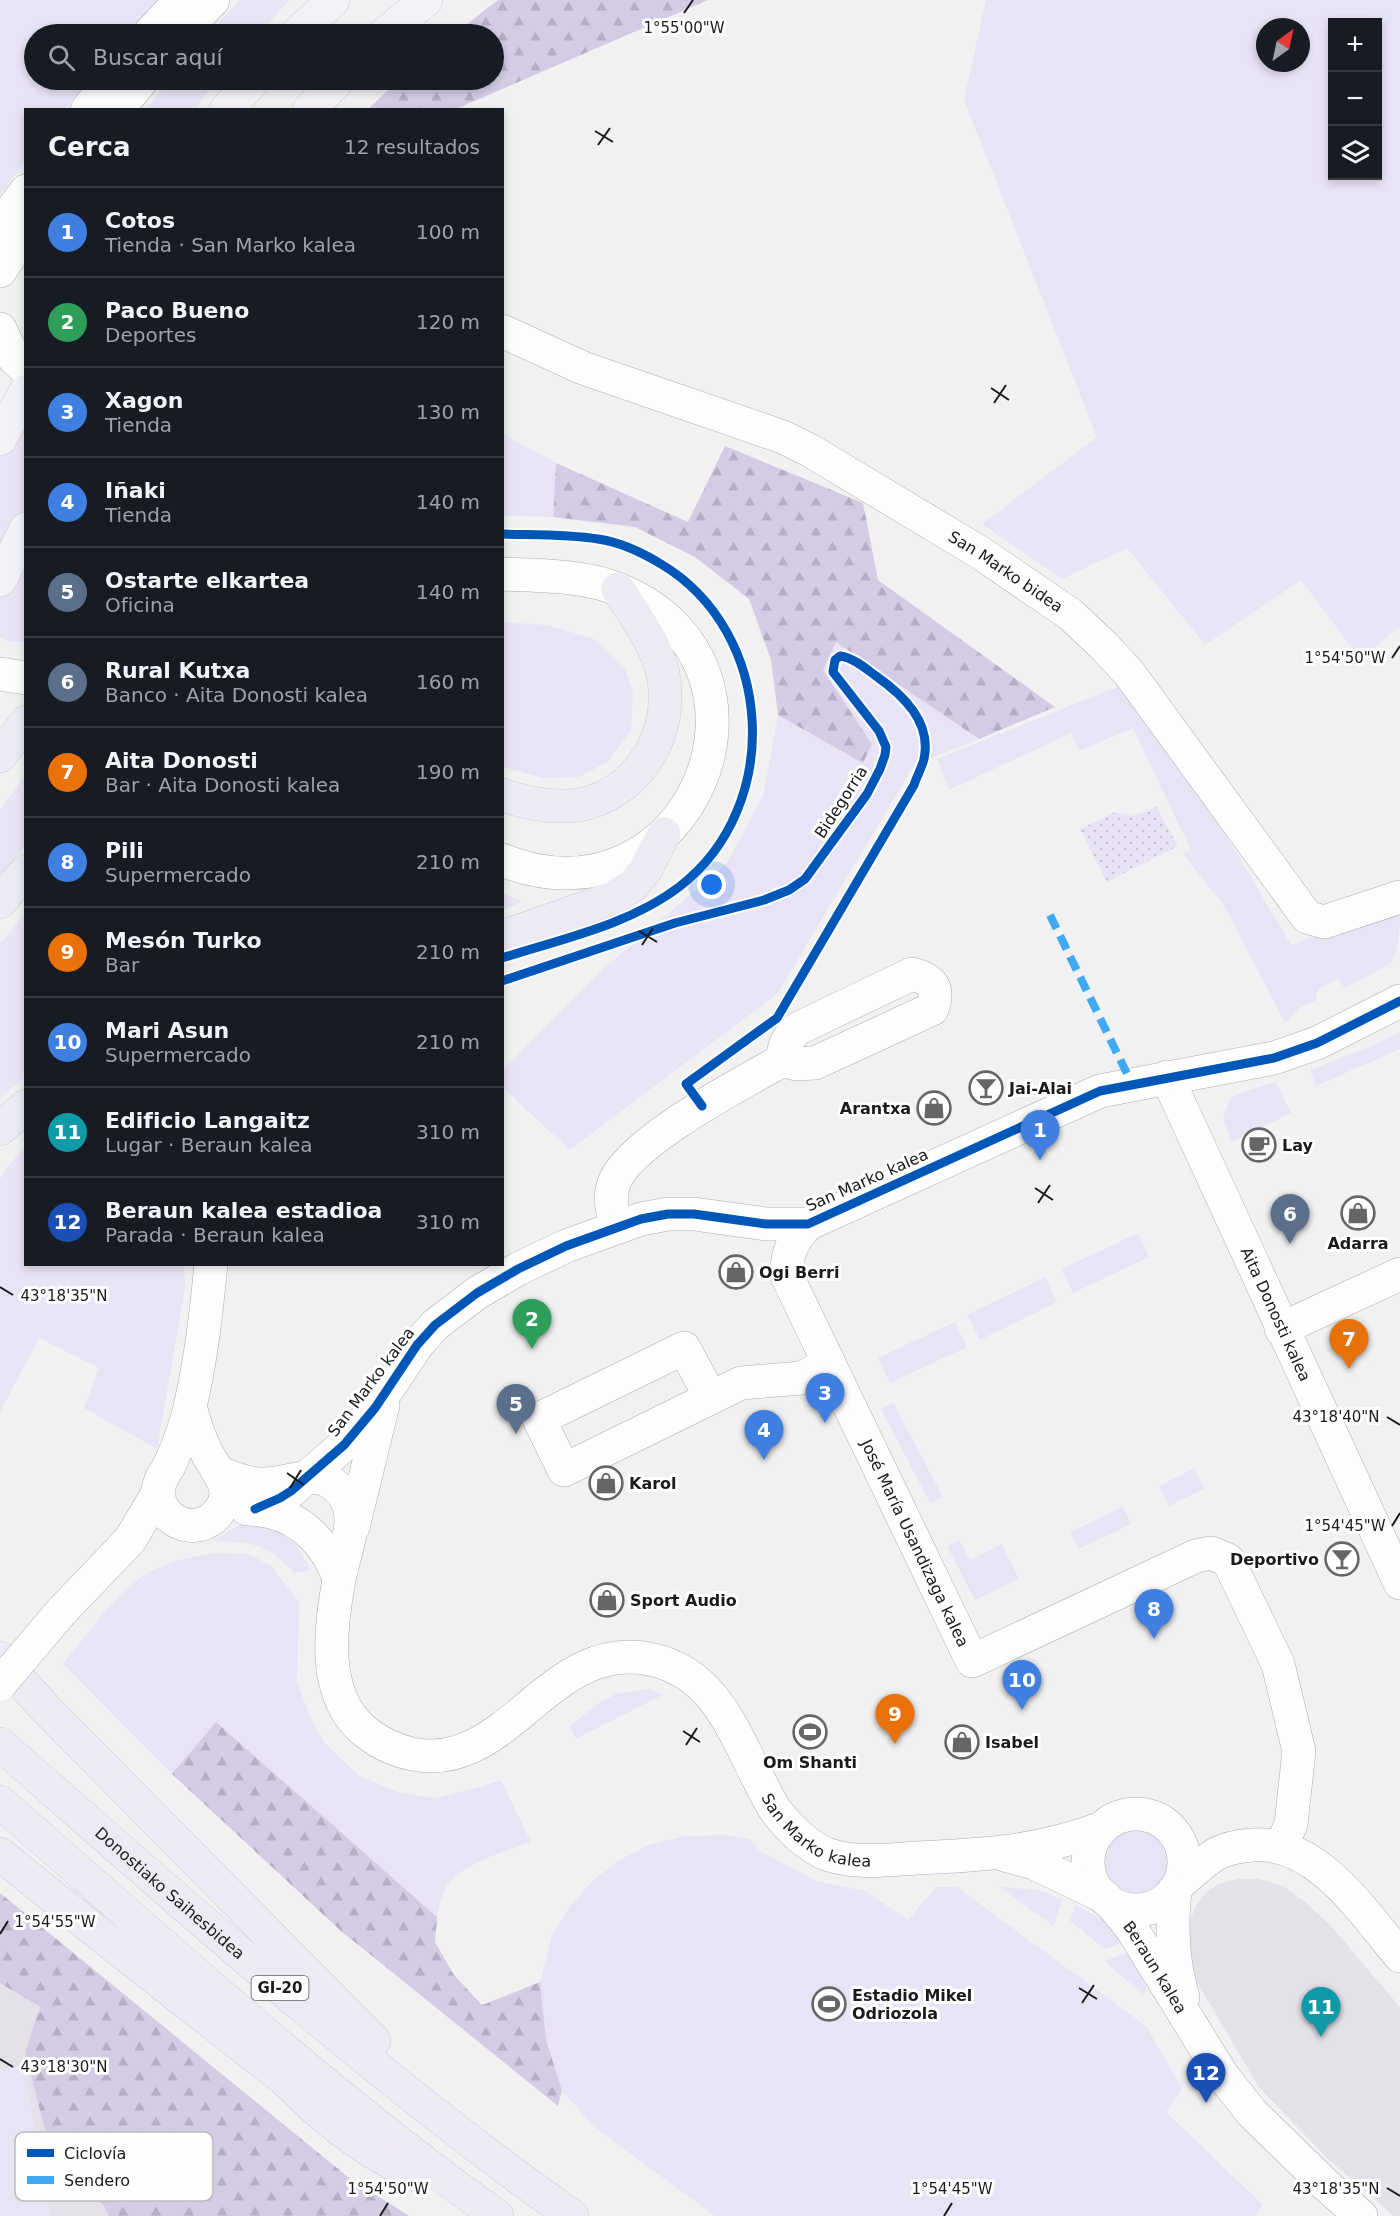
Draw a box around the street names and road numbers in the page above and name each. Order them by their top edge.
street label: San Marko bidea [945,527,1067,616]
street label: Bidegorria [811,762,871,842]
street label: San Marko kalea [803,1145,931,1215]
street label: Aita Donosti kalea [1237,1244,1315,1384]
street label: San Marko kalea [324,1324,418,1440]
street label: José María Usandizaga kalea [857,1435,973,1650]
street label: San Marko kalea [758,1790,871,1870]
street label: Donostiako Saihesbidea [92,1823,249,1963]
street label: Beraun kalea [1119,1917,1191,2017]
road number: GI-20 [252,1976,308,2000]

